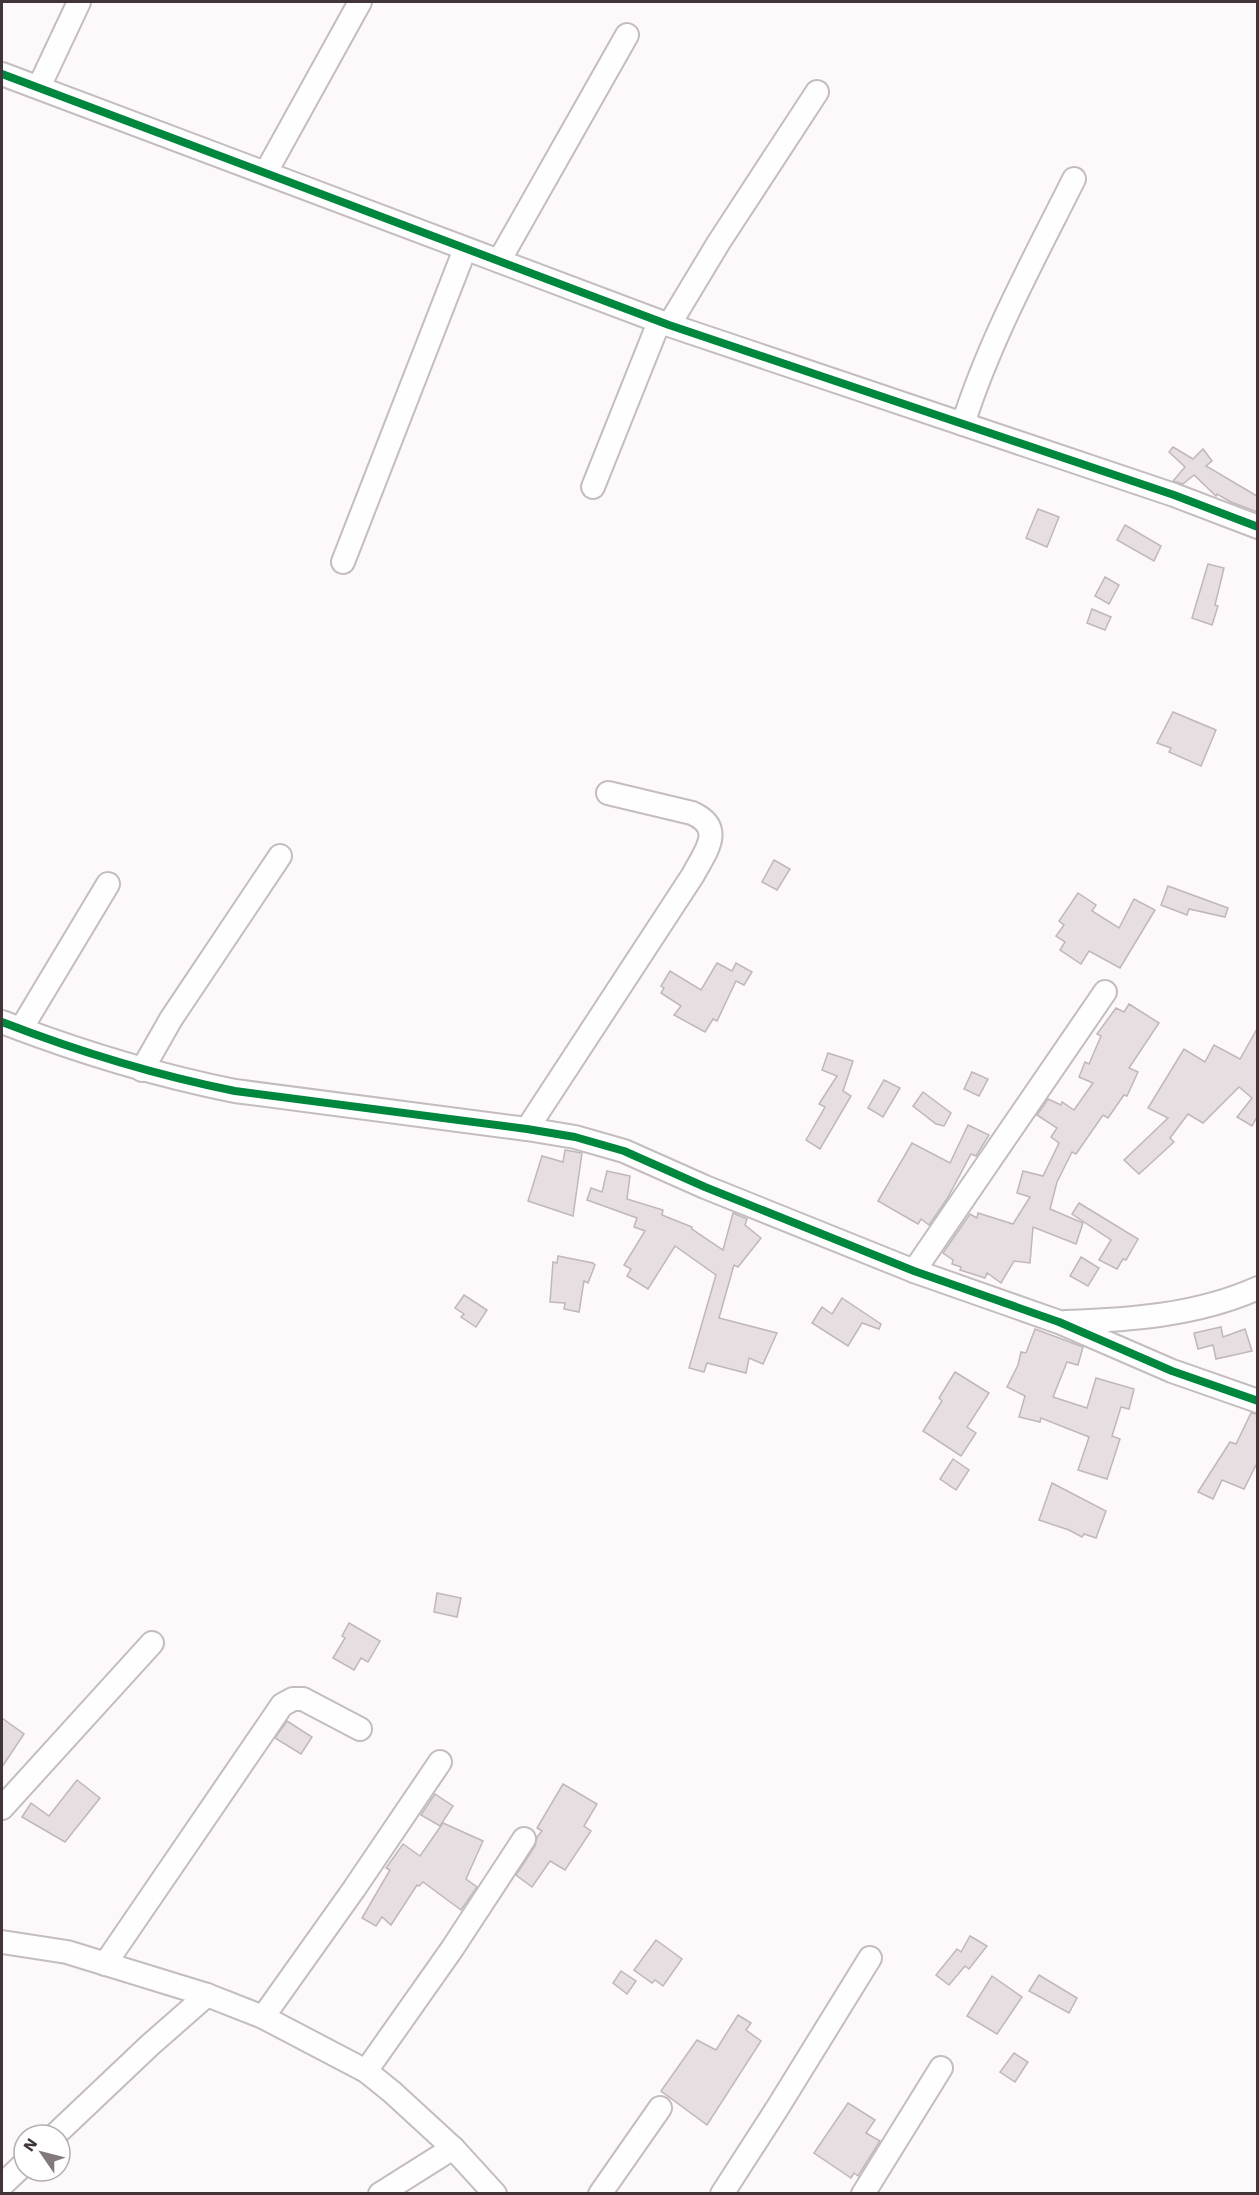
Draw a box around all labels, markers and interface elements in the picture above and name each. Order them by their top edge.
north arrow [12,2123,72,2183]
text: N [19,2134,41,2155]

